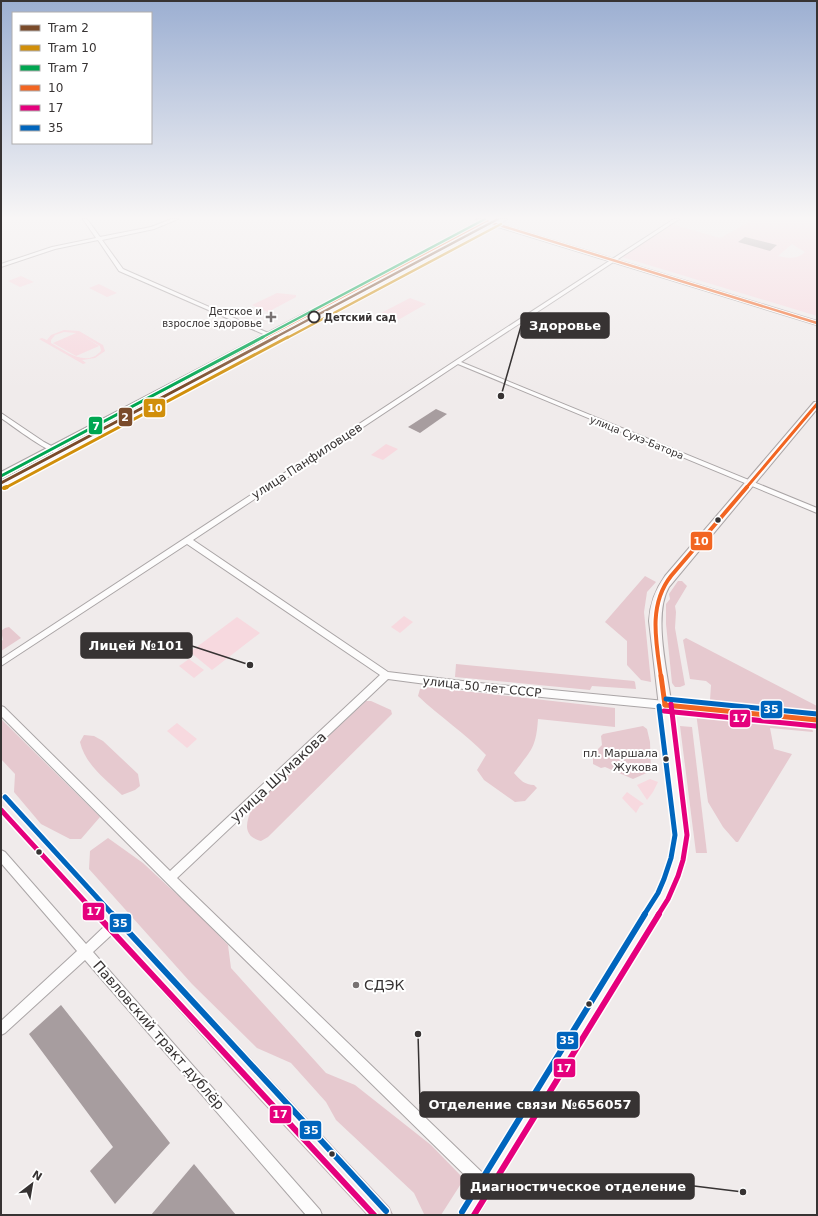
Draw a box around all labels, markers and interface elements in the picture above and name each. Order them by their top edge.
legend [12,12,152,144]
text: Tram 2 [47,21,89,35]
text: Tram 10 [47,41,97,55]
text: Tram 7 [47,61,89,75]
text: 10 [48,81,63,95]
text: 17 [48,101,63,115]
text: 35 [48,121,63,135]
place label: Детское и взрослое здоровье [162,306,262,329]
marker: Детский сад [307,310,321,324]
marker: Детское и взрослое здоровье [265,311,277,323]
place label: Детский сад [324,312,396,323]
callout: Здоровье [521,313,609,338]
text: Здоровье [529,318,601,333]
line badge: 10 [143,398,166,418]
text: 10 [147,402,163,415]
line badge: 2 [118,407,133,427]
text: 2 [121,411,129,424]
street label: улица Сухэ-Батора [588,414,685,461]
line badge: 7 [88,416,103,435]
text: 7 [92,420,100,433]
street label: улица Панфиловцев [249,420,365,502]
unlabelled marker [713,515,723,525]
line badge: 10 [690,531,713,551]
text: 10 [693,535,709,548]
callout: Лицей №101 [81,633,192,658]
text: Лицей №101 [89,638,183,653]
street label: улица 50 лет СССР [422,674,542,700]
line badge: 35 [760,700,783,719]
text: 35 [763,703,779,716]
line badge: 17 [729,709,751,728]
text: 17 [732,712,748,725]
street label: улица Шумакова [227,728,329,826]
place label: пл. Маршала Жукова [583,747,658,774]
marker: пл. Маршала Жукова [661,754,671,764]
unlabelled marker [34,847,44,857]
line badge: 17 [82,902,105,921]
text: 17 [86,905,102,918]
line badge: 35 [109,913,132,933]
text: 35 [112,917,128,930]
street label: Павловский тракт дублёр [90,957,228,1113]
place label: СДЭК [364,977,404,993]
marker: СДЭК [351,980,361,990]
unlabelled marker [584,999,594,1009]
line badge: 35 [556,1031,579,1050]
text: 35 [559,1034,575,1047]
line badge: 17 [553,1058,576,1078]
text: 17 [556,1062,572,1075]
callout: Отделение связи №656057 [420,1092,639,1117]
text: Отделение связи №656057 [428,1097,632,1112]
line badge: 17 [269,1105,292,1124]
text: 17 [272,1108,288,1121]
line badge: 35 [299,1120,322,1140]
text: 35 [303,1124,319,1137]
unlabelled marker [327,1149,337,1159]
north arrow [12,1164,52,1204]
text: N [30,1168,44,1184]
callout: Диагностическое отделение [461,1174,694,1199]
text: Диагностическое отделение [470,1179,686,1194]

